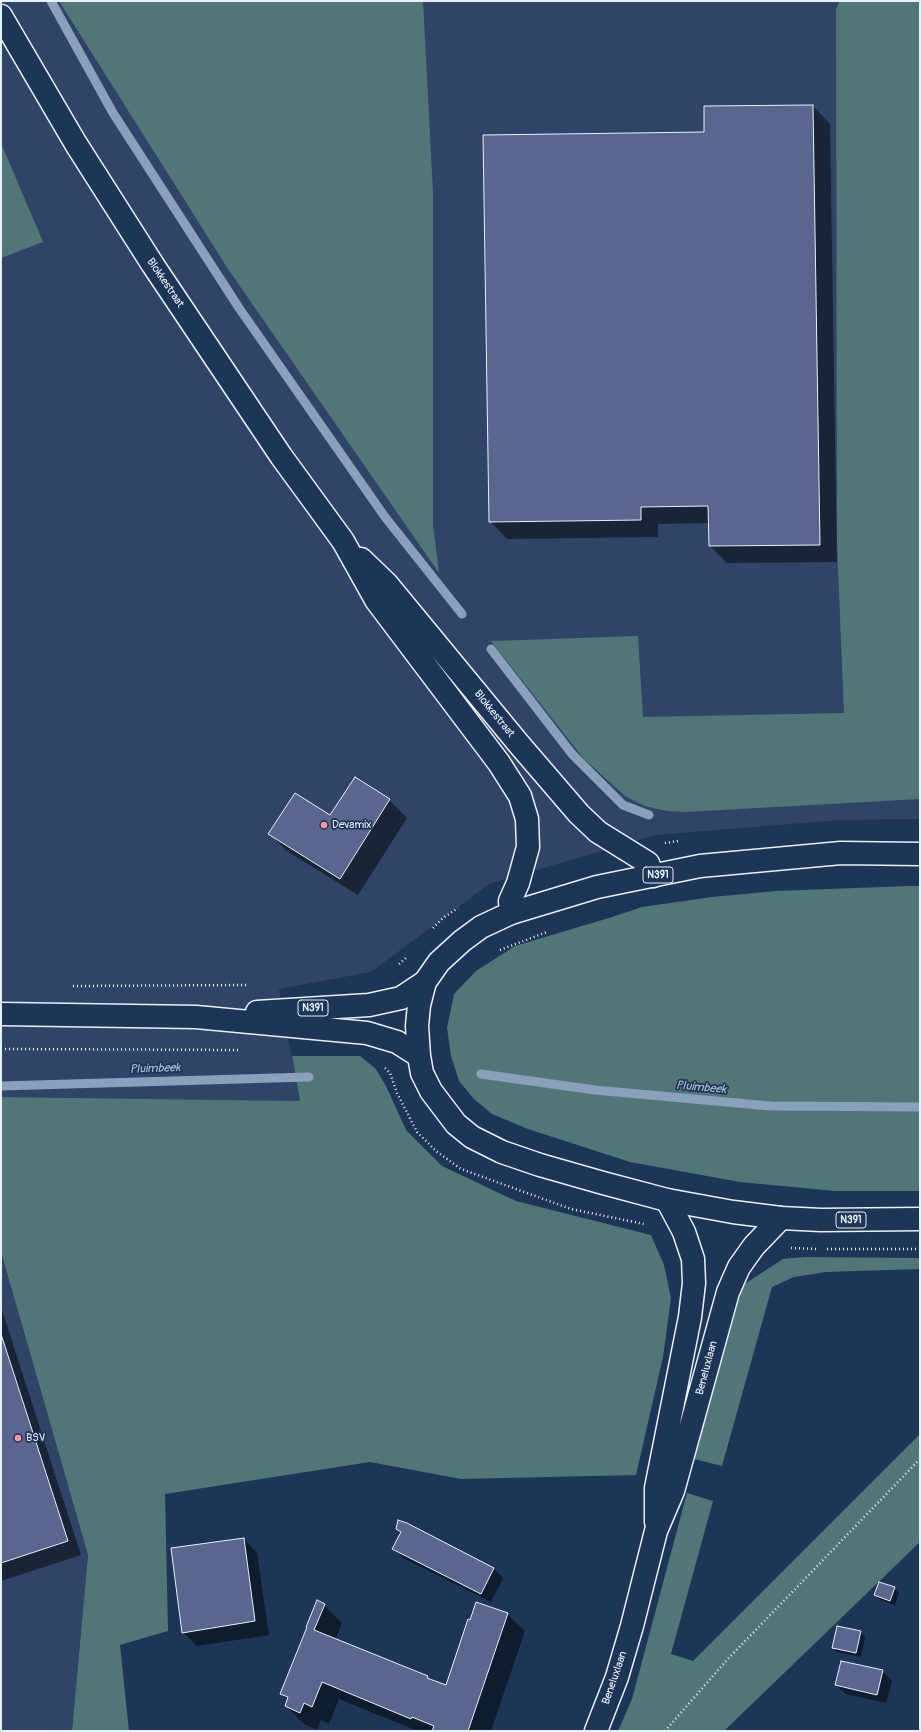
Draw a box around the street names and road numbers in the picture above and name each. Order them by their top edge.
street label: Blokkestraat [144,256,186,310]
street label: Blokkestraat [471,688,517,740]
road number: N391 [643,867,673,883]
road number: N391 [298,1000,328,1016]
road number: N391 [836,1212,866,1228]
street label: Beneluxlaan [693,1340,721,1396]
street label: Beneluxlaan [600,1650,630,1706]

